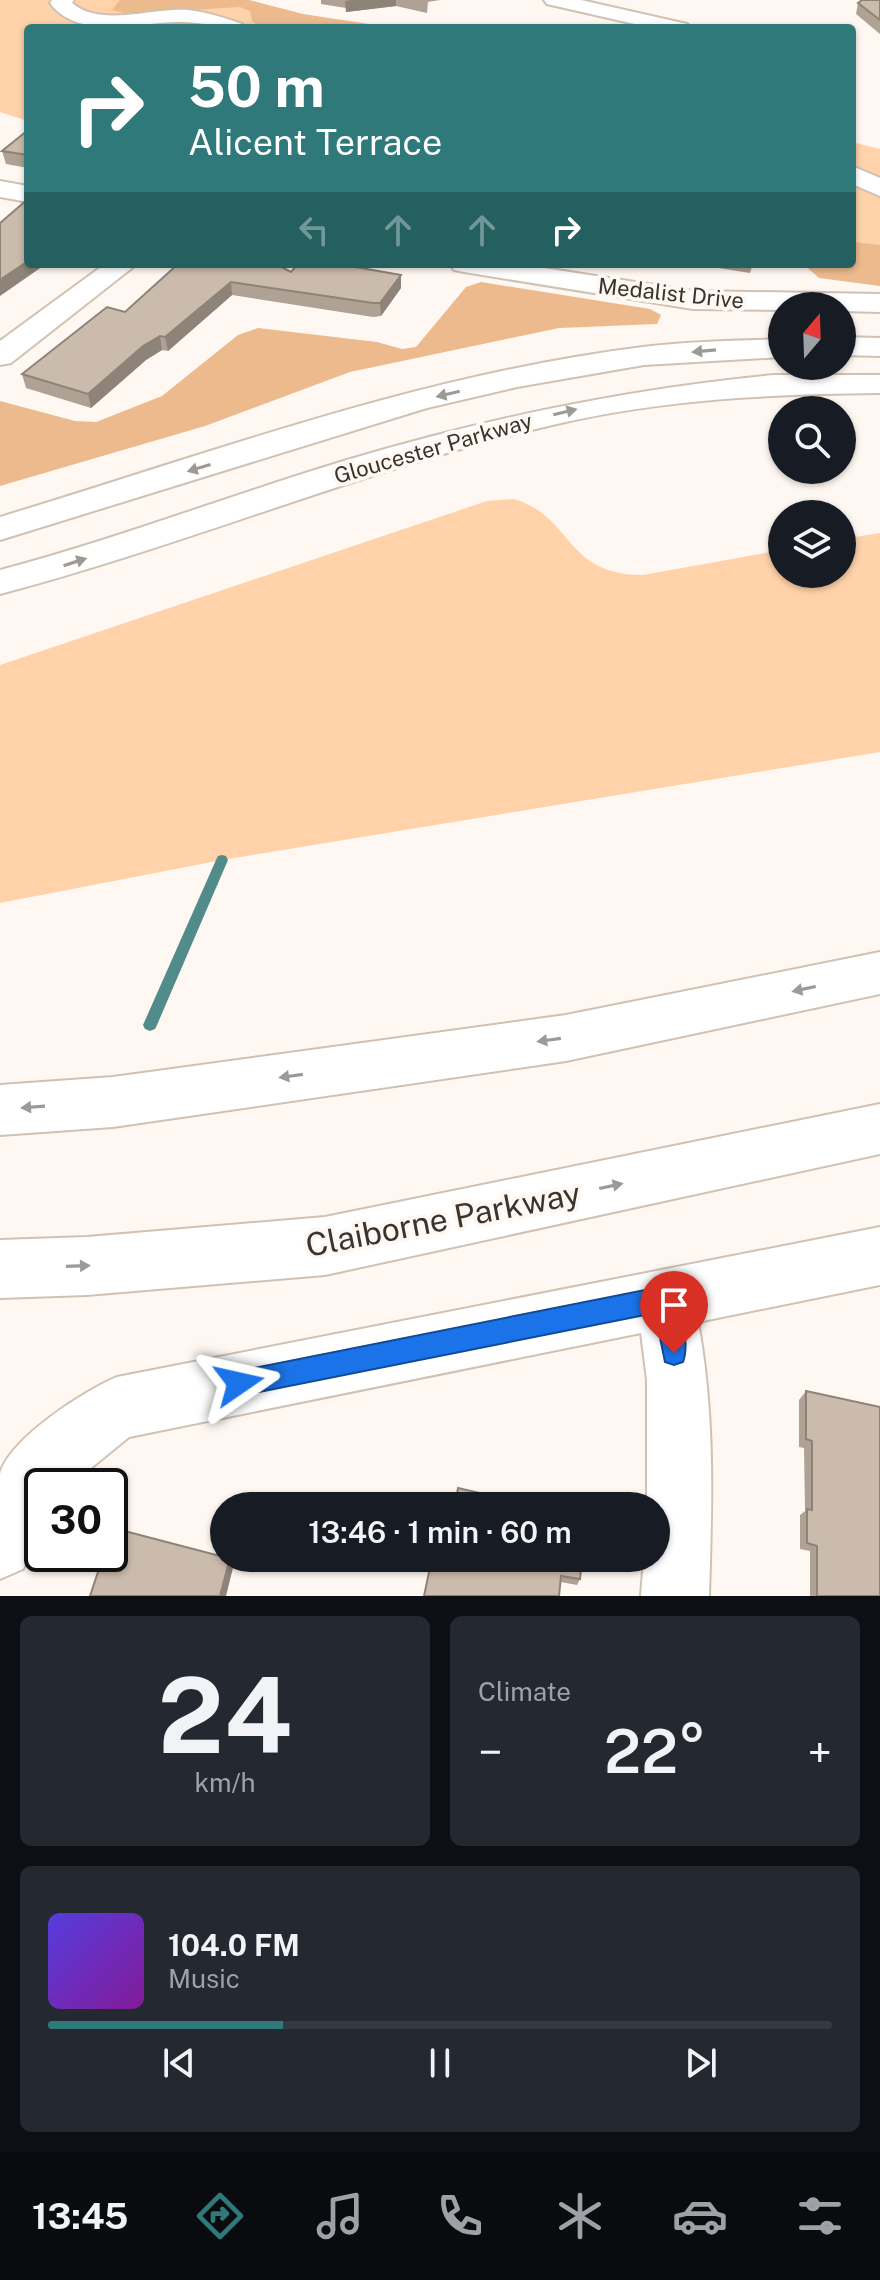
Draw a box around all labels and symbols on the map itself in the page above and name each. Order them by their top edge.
street label: Medalist Drive [597,272,745,314]
north arrow [768,292,856,380]
one-way arrow [691,345,716,358]
one-way arrow [435,388,460,401]
one-way arrow [552,405,577,418]
street label: Gloucester Parkway [331,407,535,489]
one-way arrow [187,462,211,475]
one-way arrow [64,555,88,567]
one-way arrow [791,983,816,995]
one-way arrow [536,1034,561,1047]
one-way arrow [278,1070,303,1083]
one-way arrow [20,1101,45,1114]
street label: Claiborne Parkway [303,1174,583,1264]
one-way arrow [599,1179,624,1192]
one-way arrow [66,1259,91,1272]
pin [640,1271,708,1353]
position arrow [197,1341,281,1425]
speed limit sign: 30 [24,1468,128,1572]

